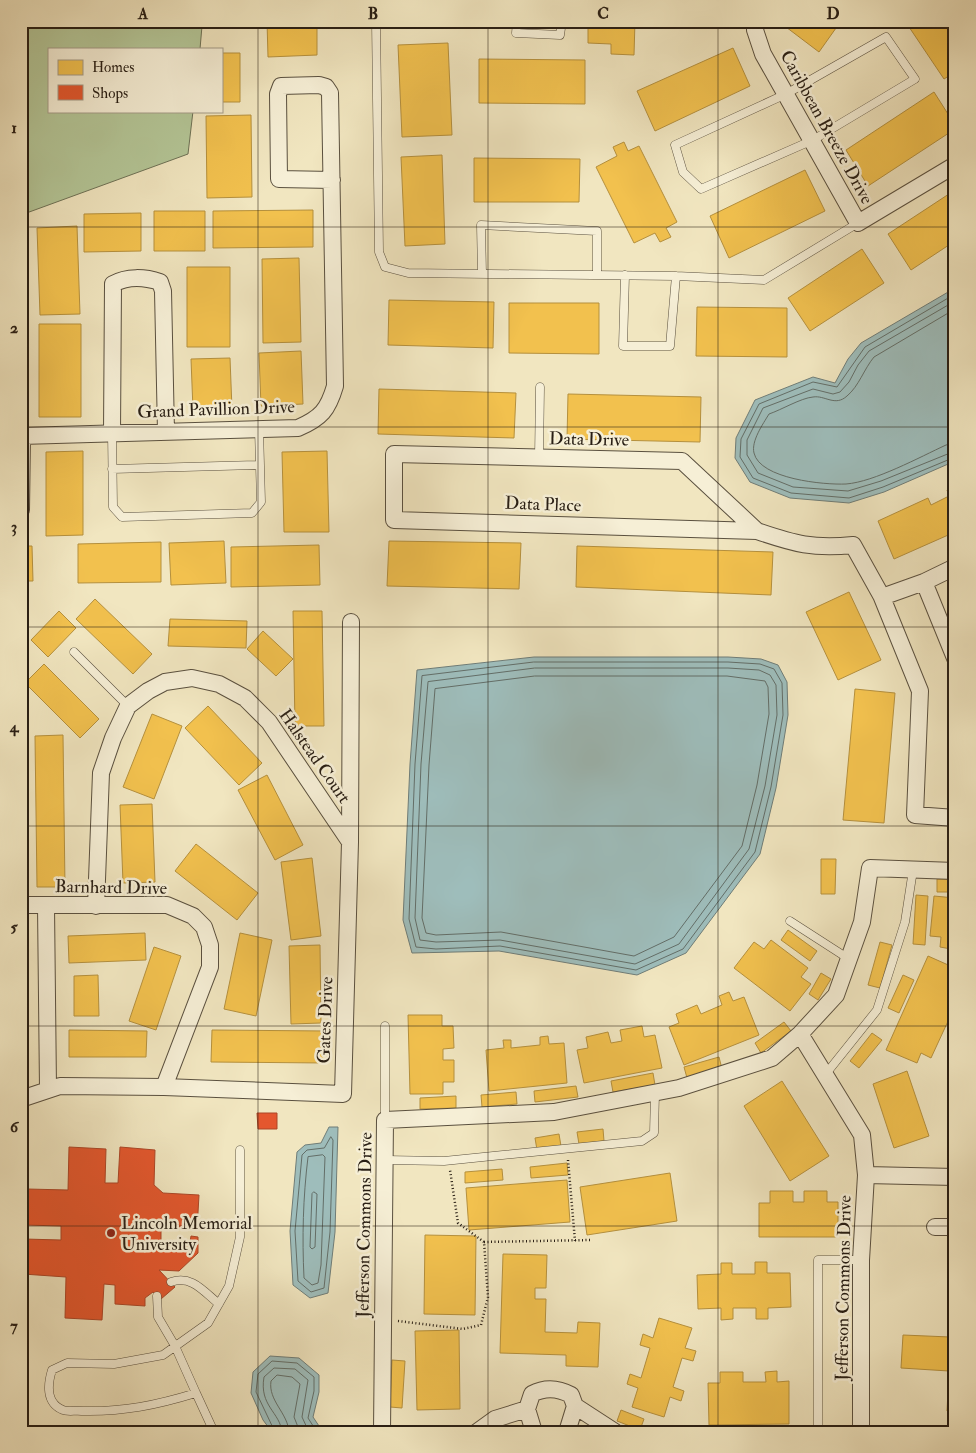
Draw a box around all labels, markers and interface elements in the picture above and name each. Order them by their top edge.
text: A [137,4,149,24]
text: B [368,4,378,24]
text: C [597,4,609,24]
text: D [826,4,840,24]
street label: Caribbean Breeze Drive [775,46,879,209]
legend [48,48,222,112]
text: Homes [92,58,134,77]
text: Shops [92,84,128,104]
text: 1 [11,118,17,138]
text: 2 [10,318,18,338]
street label: Grand Pavillion Drive [137,395,296,424]
street label: Data Drive [549,427,630,452]
street label: Data Place [504,492,582,517]
text: 3 [11,517,17,537]
street label: Halstead Court [274,705,356,808]
text: 4 [9,717,20,737]
street label: Barnhard Drive [55,875,168,900]
text: 5 [10,917,18,937]
street label: Gates Drive [312,976,339,1064]
text: 6 [10,1117,20,1137]
street label: Jefferson Commons Drive [351,1131,378,1319]
street label: Jefferson Commons Drive [830,1194,857,1382]
place label: Lincoln Memorial University [121,1212,253,1256]
marker: Lincoln Memorial University [105,1227,117,1239]
text: 7 [10,1316,18,1336]

